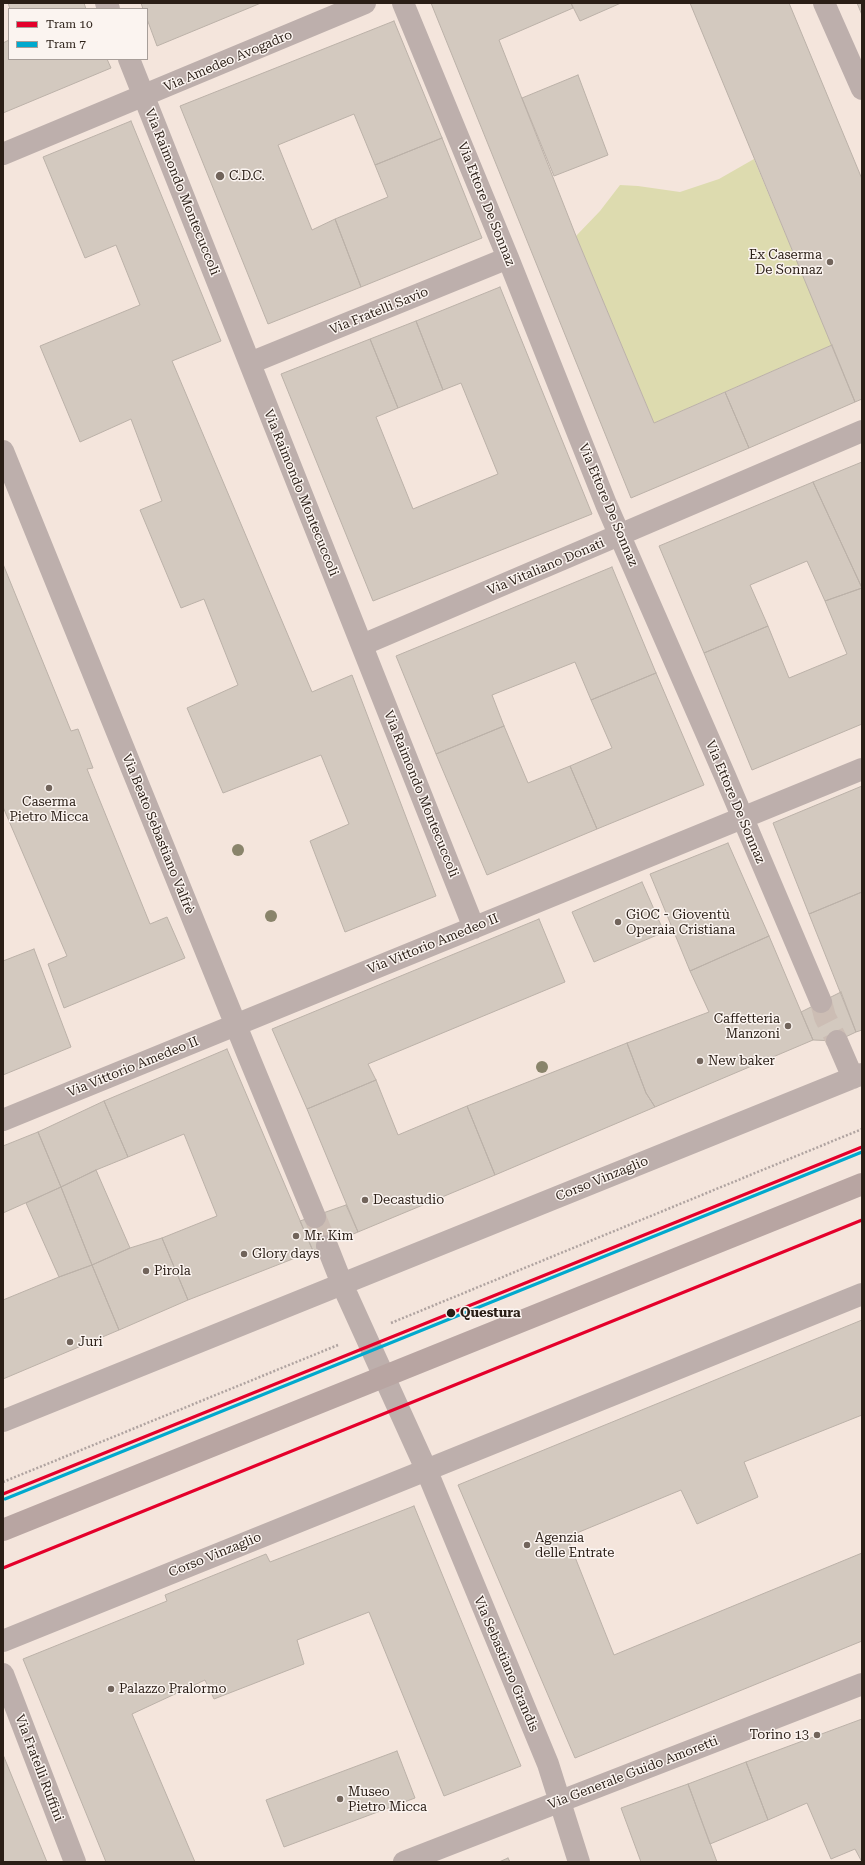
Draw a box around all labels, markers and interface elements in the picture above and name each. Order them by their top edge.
legend [8,8,148,60]
text: Tram 10 [46,17,93,31]
street label: Via Amedeo Avogadro [161,27,295,95]
text: Tram 7 [46,37,86,51]
street label: Via Raimondo Montecuccoli [141,107,223,277]
street label: Via Ettore De Sonnaz [454,140,518,268]
place label: C.D.C. [229,168,265,184]
marker: C.D.C. [214,170,226,182]
place label: Ex Caserma De Sonnaz [749,247,822,278]
marker: Ex Caserma De Sonnaz [825,257,835,267]
street label: Via Fratelli Savio [327,284,431,338]
street label: Via Raimondo Montecuccoli [260,408,342,578]
street label: Via Ettore De Sonnaz [575,441,641,569]
street label: Via Vitaliano Donati [485,535,607,599]
street label: Via Raimondo Montecuccoli [380,709,462,879]
street label: Via Ettore De Sonnaz [702,738,768,866]
street label: Via Beato Sebastiano Valfrè [119,752,197,916]
marker: Caserma Pietro Micca [44,783,54,793]
place label: Caserma Pietro Micca [9,794,89,825]
place label: GiOC - Gioventù Operaia Cristiana [626,907,735,938]
street label: Via Vittorio Amedeo II [365,911,501,977]
marker: GiOC - Gioventù Operaia Cristiana [613,917,623,927]
place label: Caffetteria Manzoni [714,1011,780,1042]
marker: Caffetteria Manzoni [783,1021,793,1031]
street label: Via Vittorio Amedeo II [65,1034,201,1100]
place label: New baker [708,1053,775,1069]
marker: New baker [695,1056,705,1066]
street label: Corso Vinzaglio [553,1153,651,1205]
place label: Decastudio [373,1192,444,1208]
marker: Decastudio [360,1195,370,1205]
place label: Mr. Kim [304,1228,353,1244]
marker: Mr. Kim [291,1231,301,1241]
place label: Glory days [252,1246,319,1262]
marker: Glory days [239,1249,249,1259]
place label: Pirola [154,1263,191,1279]
marker: Pirola [141,1266,151,1276]
place label: Questura [460,1305,521,1321]
marker: Questura [445,1307,457,1319]
place label: Juri [78,1334,103,1350]
marker: Juri [65,1337,75,1347]
street label: Corso Vinzaglio [166,1529,264,1581]
place label: Agenzia delle Entrate [535,1530,614,1561]
marker: Agenzia delle Entrate [522,1540,532,1550]
street label: Via Sebastiano Grandis [470,1594,542,1734]
place label: Palazzo Pralormo [119,1681,227,1697]
marker: Palazzo Pralormo [106,1684,116,1694]
street label: Via Fratelli Ruffini [11,1712,67,1824]
place label: Torino 13 [749,1727,809,1743]
marker: Torino 13 [812,1730,822,1740]
street label: Via Generale Guido Amoretti [546,1733,720,1813]
place label: Museo Pietro Micca [348,1784,427,1815]
marker: Museo Pietro Micca [335,1794,345,1804]

